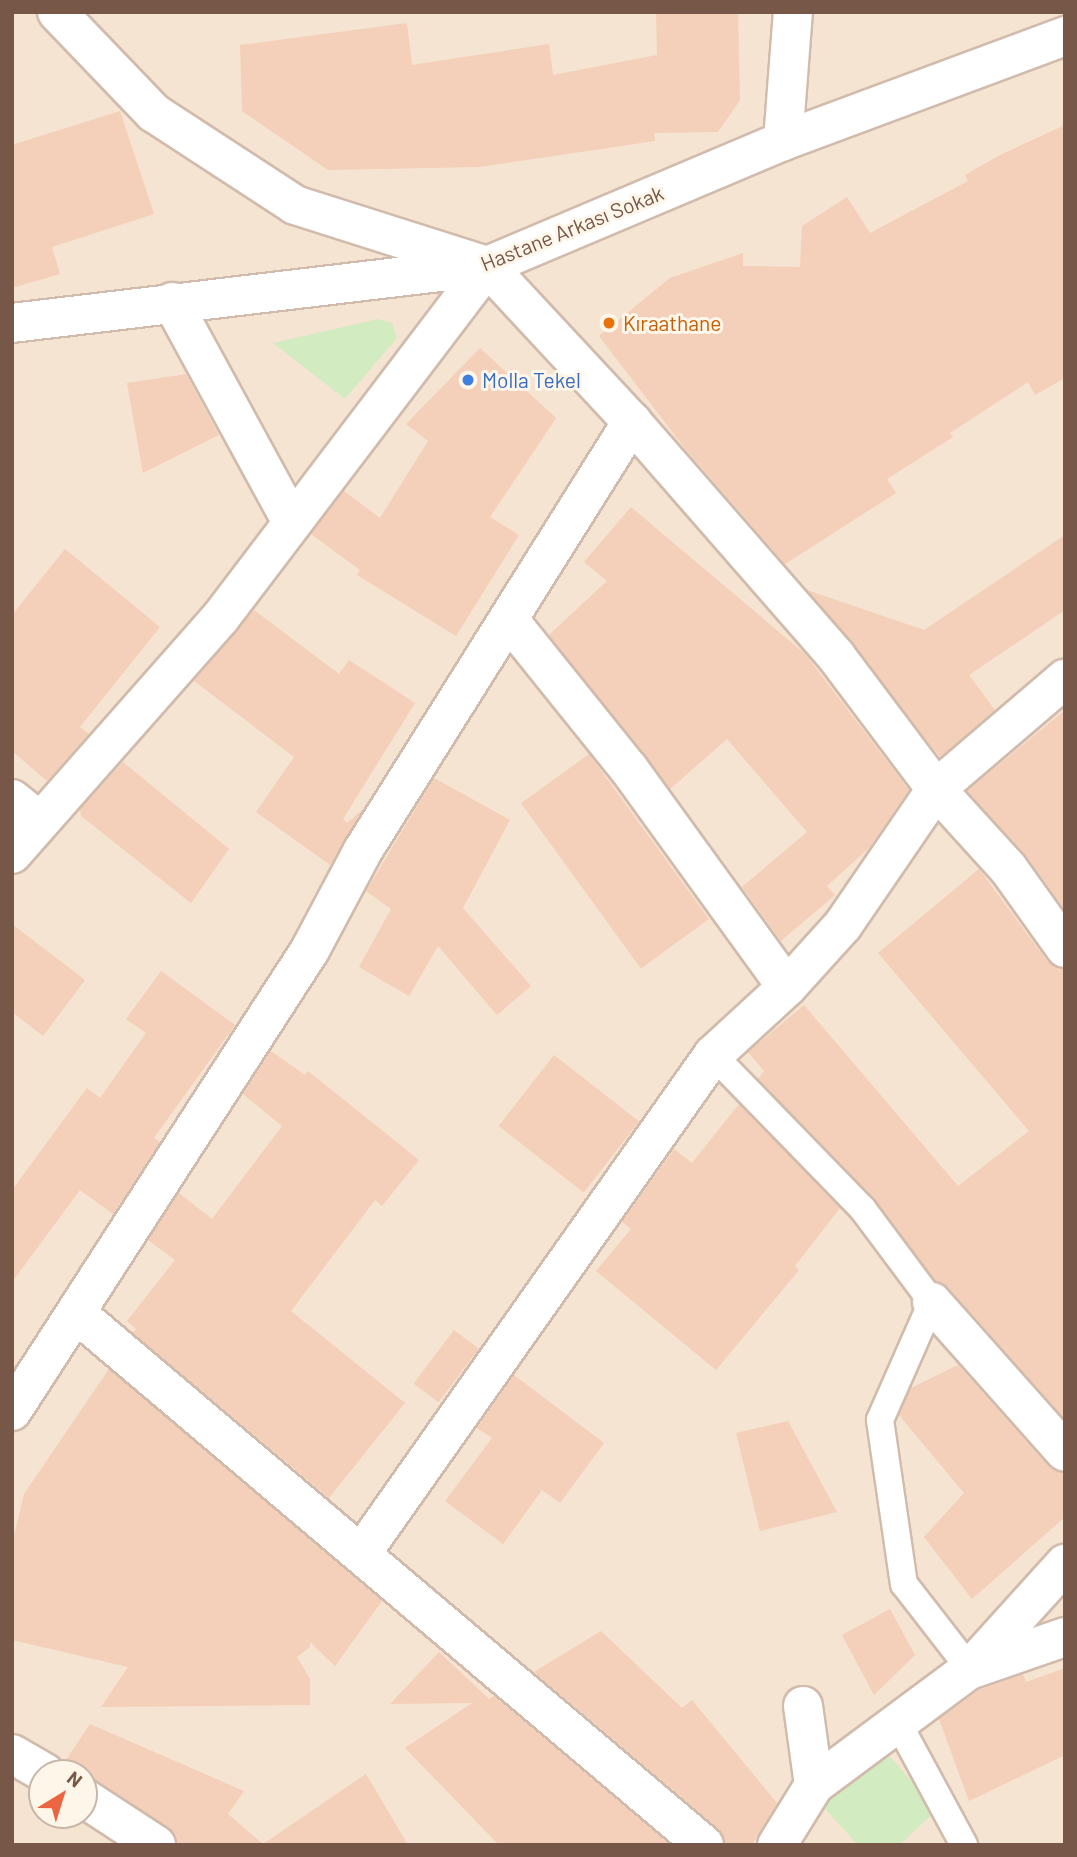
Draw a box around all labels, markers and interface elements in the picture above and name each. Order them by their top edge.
street label: Hastane Arkası Sokak [477,180,667,276]
place label: Kıraathane [623,310,721,336]
marker: Kıraathane [601,315,617,331]
place label: Molla Tekel [482,367,581,393]
marker: Molla Tekel [460,372,476,388]
north arrow [28,1759,98,1829]
text: N [63,1766,87,1792]

